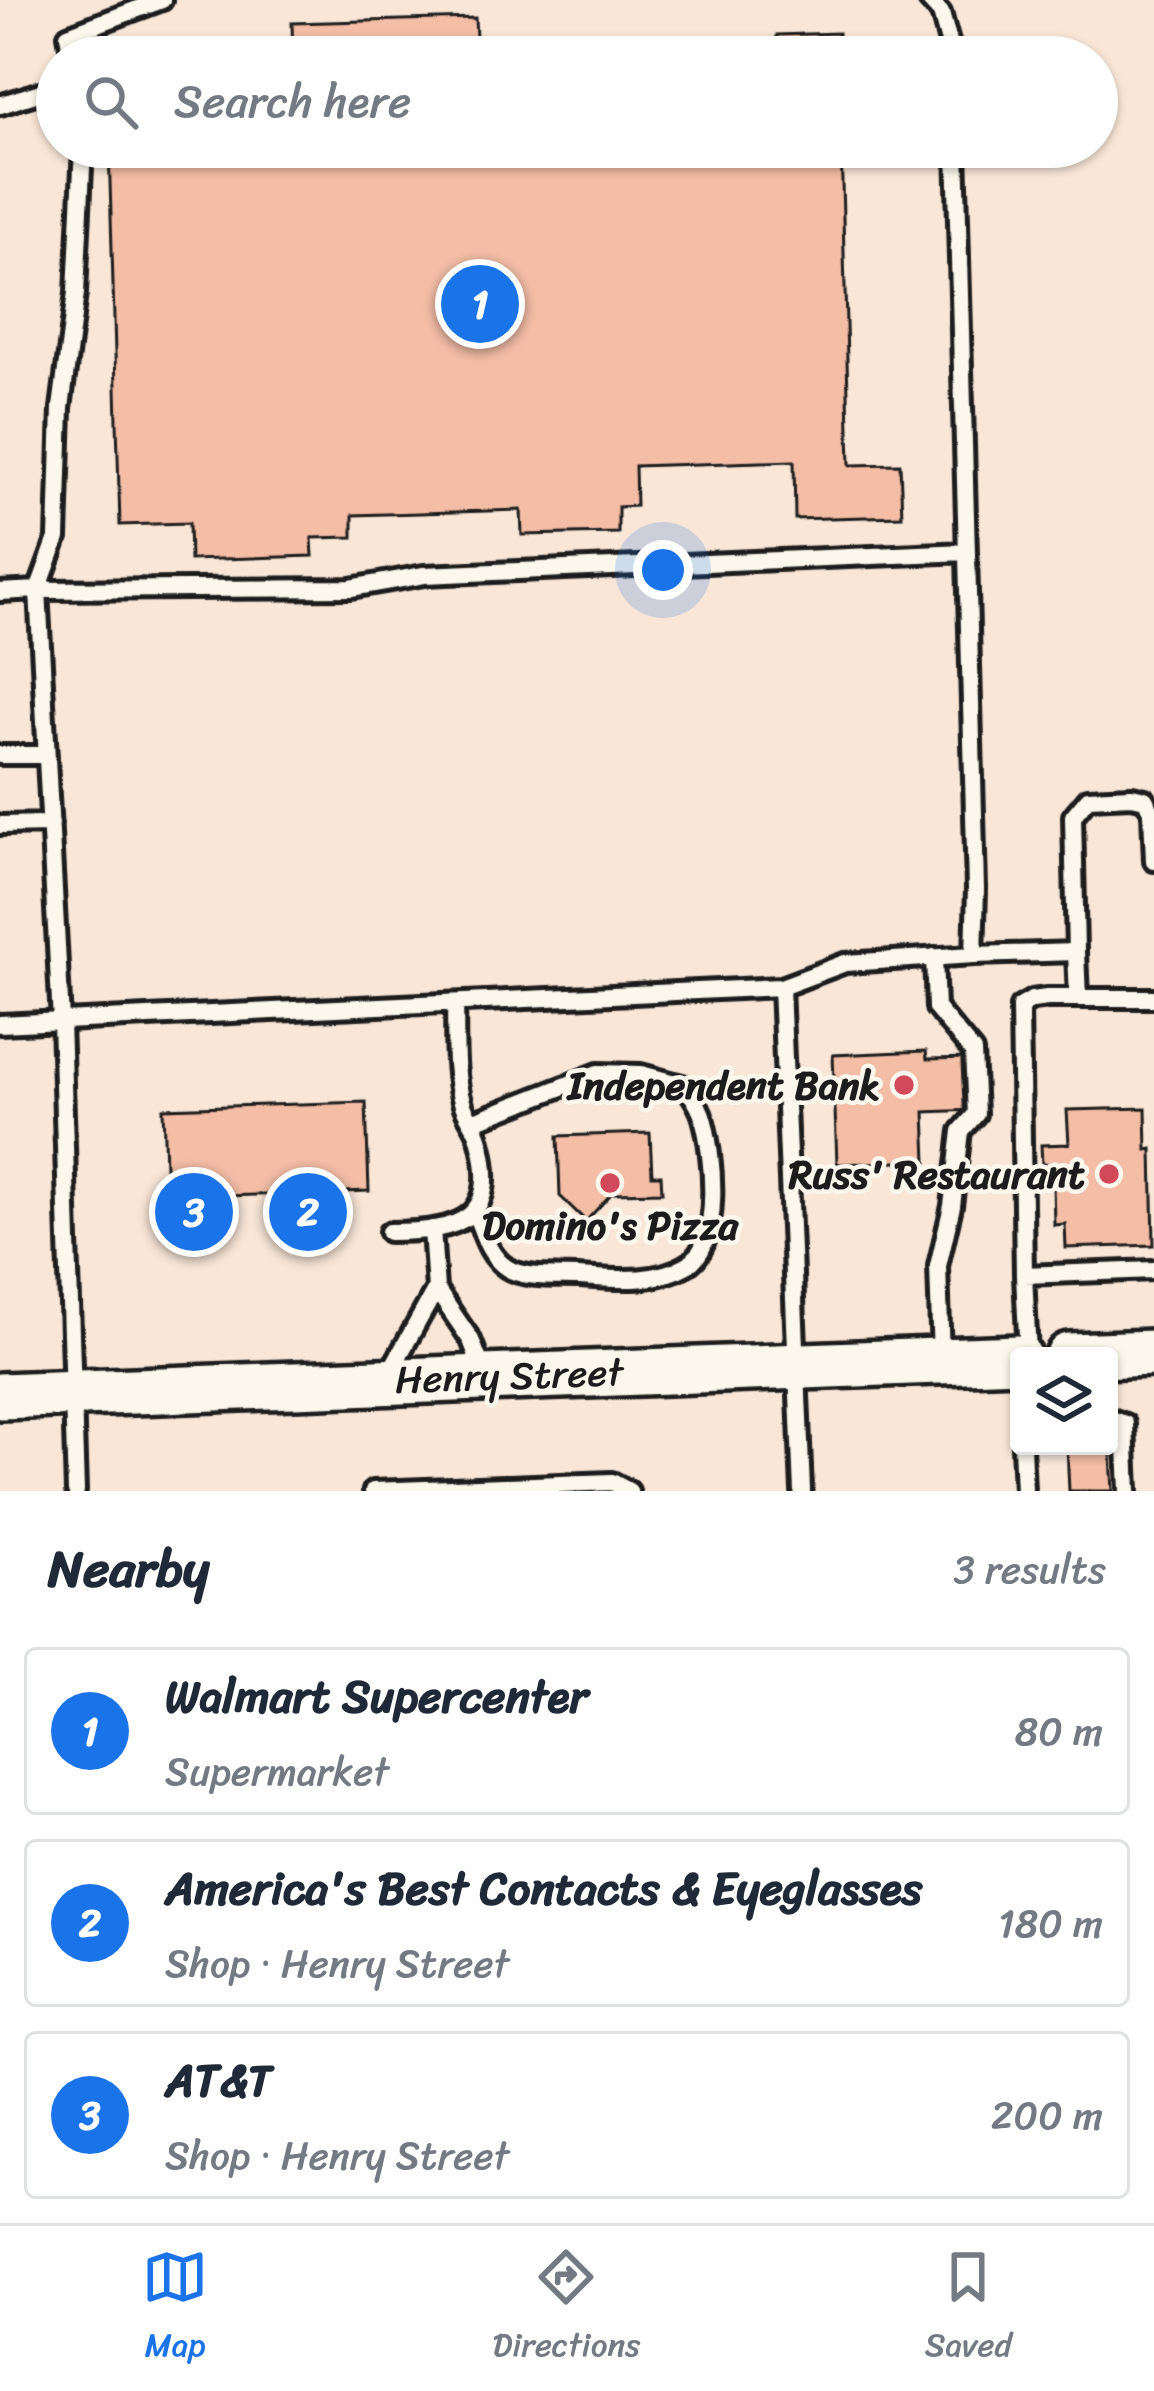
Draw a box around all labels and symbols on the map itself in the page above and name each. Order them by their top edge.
pin: 1 [441,259,519,349]
your location [633,540,693,600]
place label: Independent Bank [566,1051,880,1120]
marker: Independent Bank [891,1072,917,1098]
place label: Russ' Restaurant [788,1140,1085,1209]
marker: Russ' Restaurant [1096,1161,1122,1187]
pin: 3 [155,1167,233,1257]
pin: 2 [269,1167,347,1257]
marker: Domino's Pizza [597,1170,623,1196]
place label: Domino's Pizza [482,1191,739,1260]
street label: Henry Street [394,1337,625,1414]

